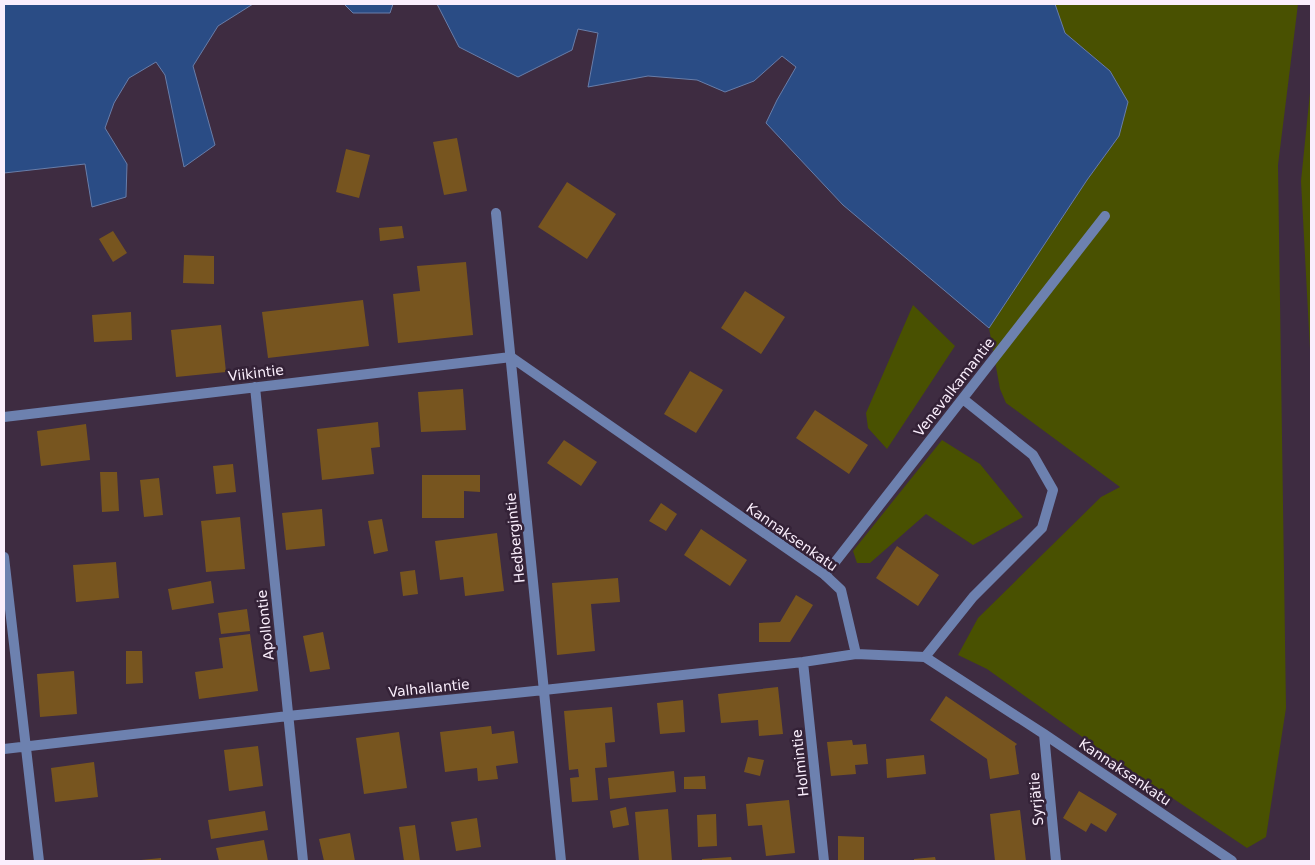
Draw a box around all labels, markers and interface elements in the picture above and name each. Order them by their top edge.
street label: Venevalkamantie [910,334,998,440]
street label: Viikintie [227,362,285,384]
street label: Hedbergintie [502,492,528,584]
street label: Kannaksenkatu [743,500,841,574]
street label: Apollontie [253,589,277,661]
street label: Valhallantie [388,676,470,700]
street label: Holmintie [789,729,811,797]
street label: Kannaksenkatu [1076,735,1174,809]
street label: Syrjätie [1026,772,1046,826]

